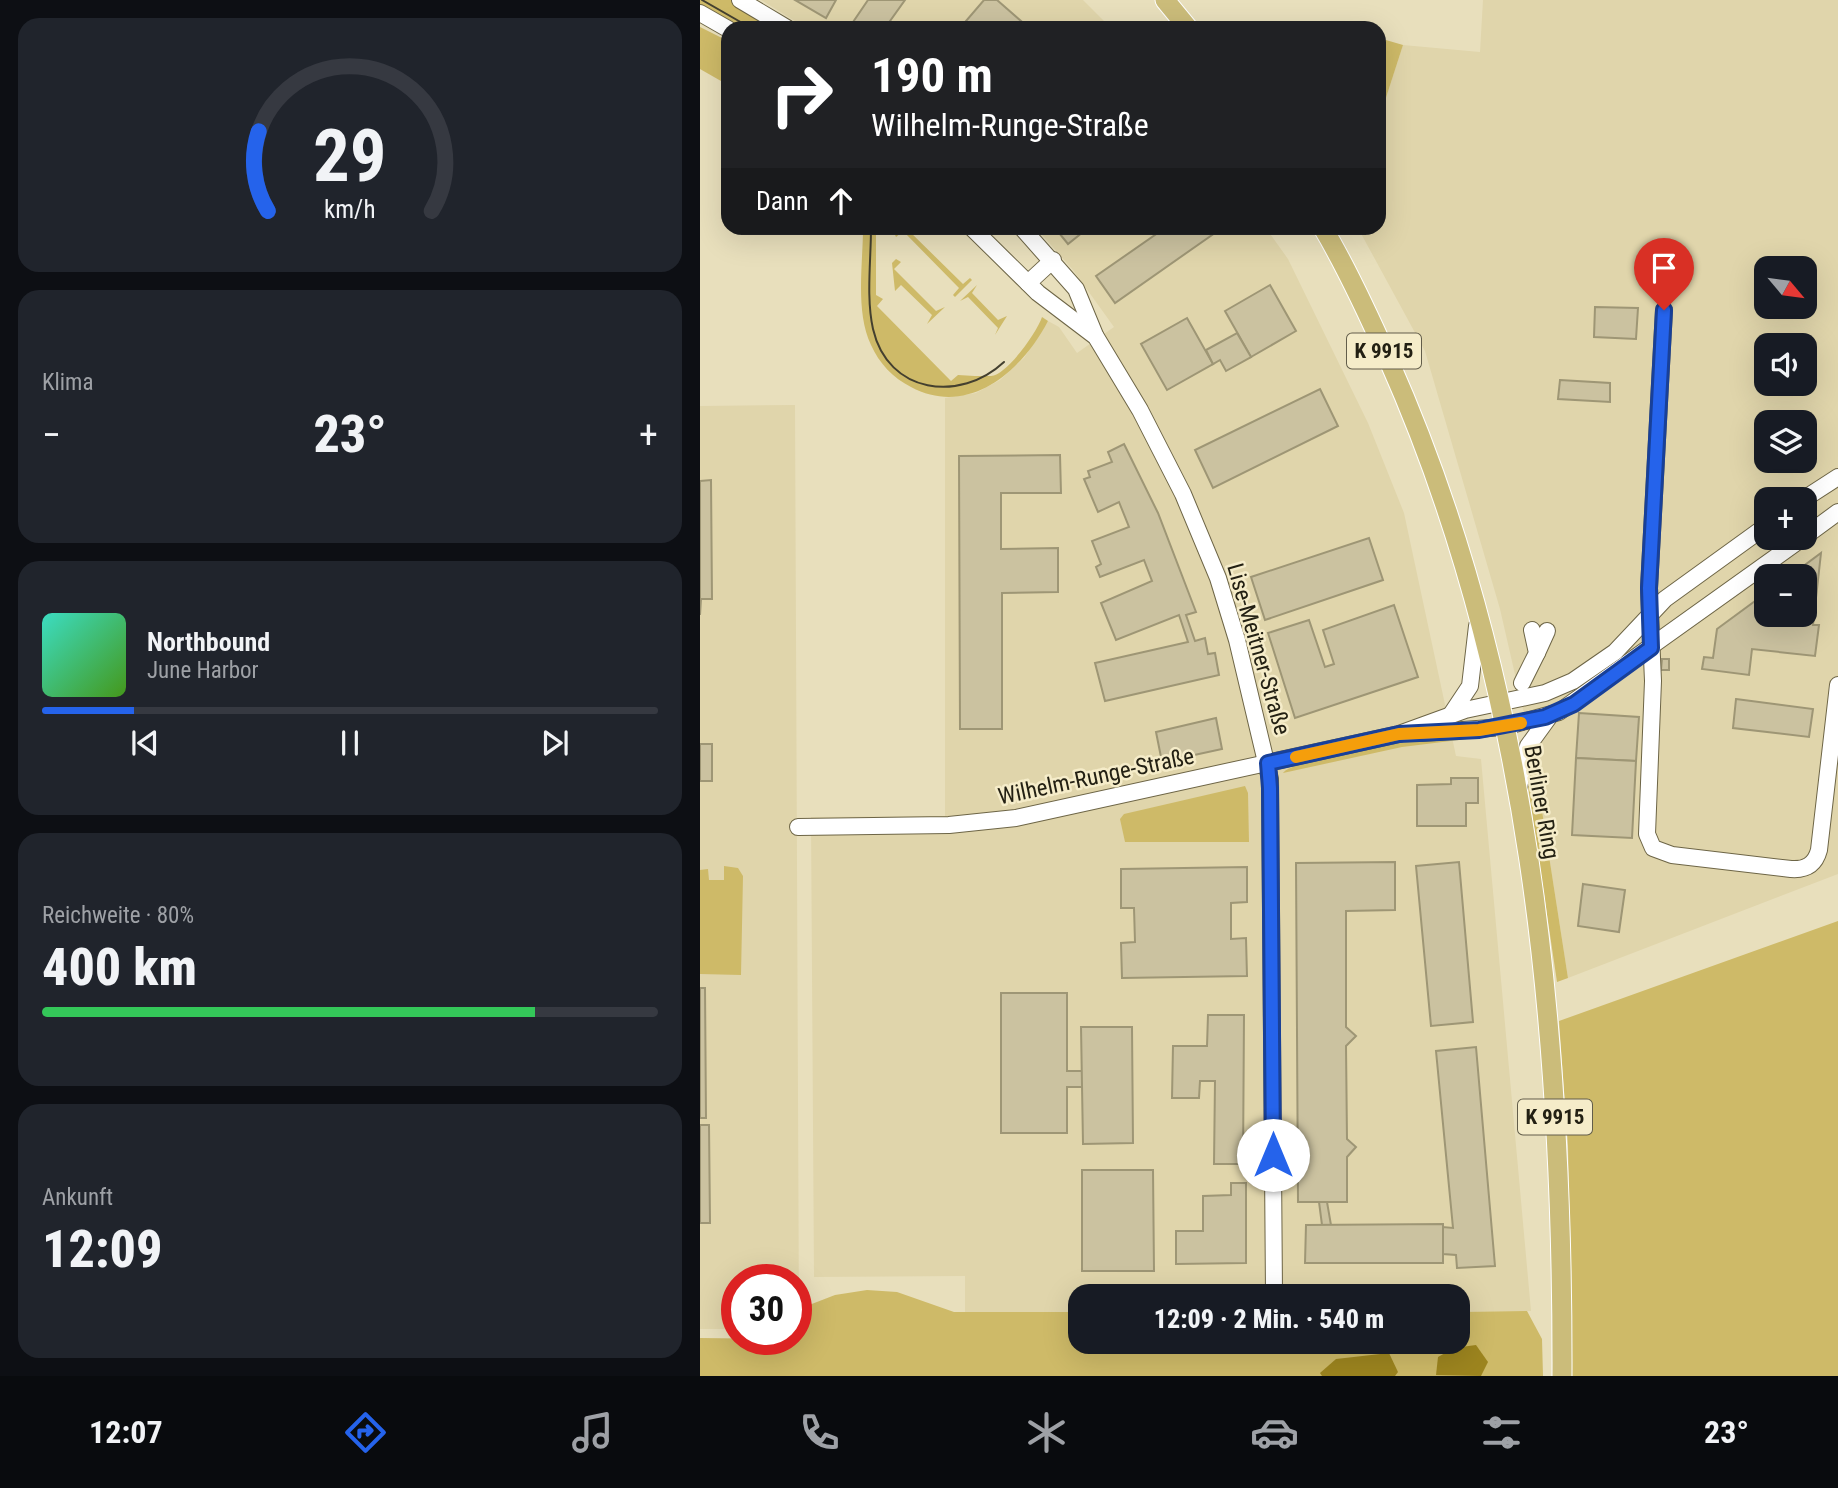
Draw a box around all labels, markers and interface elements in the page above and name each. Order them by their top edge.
text: 190 m [871,47,993,104]
icon: right [756,49,847,140]
text: Wilhelm-Runge-Straße [871,106,1149,144]
text: 29 [313,113,387,199]
icon: ahead [822,182,860,220]
text: Dann [756,186,808,216]
text: km/h [324,195,376,224]
pin [1634,238,1694,310]
icon: arrive [1645,249,1683,287]
north arrow [1754,256,1816,318]
map controls [1754,256,1817,627]
button: sound [1754,333,1817,396]
road number: K 9915 [1347,334,1421,368]
text: Klima [42,369,93,396]
text: 23° [313,404,387,465]
button: layers [1754,410,1817,473]
text: − [42,413,61,457]
text: + [639,413,658,457]
button: + [1754,487,1817,550]
street label: Lise-Meitner-Straße [1221,560,1296,738]
button: − [1754,564,1817,627]
text: Northbound [147,627,270,657]
text: June Harbor [147,657,259,684]
icon: previous [126,724,164,762]
icon: pause [331,724,369,762]
icon: next [536,724,574,762]
street label: Wilhelm-Runge-Straße [996,743,1197,810]
street label: Berliner Ring [1518,743,1565,861]
text: Reichweite · 80% [42,902,194,929]
text: 400 km [42,937,197,998]
road number: K 9915 [1518,1100,1592,1134]
position arrow [1236,1118,1310,1192]
text: Ankunft [42,1184,113,1211]
text: 12:09 [42,1219,162,1280]
speed limit sign: 30 [721,1264,812,1355]
text: 12:09 · 2 Min. · 540 m [1154,1304,1384,1334]
icon: directions [341,1408,390,1457]
icon: music [568,1408,617,1457]
icon: phone [795,1408,844,1457]
icon: climate [1022,1408,1071,1457]
icon: car [1250,1408,1299,1457]
icon: filters [1477,1408,1526,1457]
text: 12:07 [89,1413,163,1451]
text: 23° [1704,1413,1749,1451]

